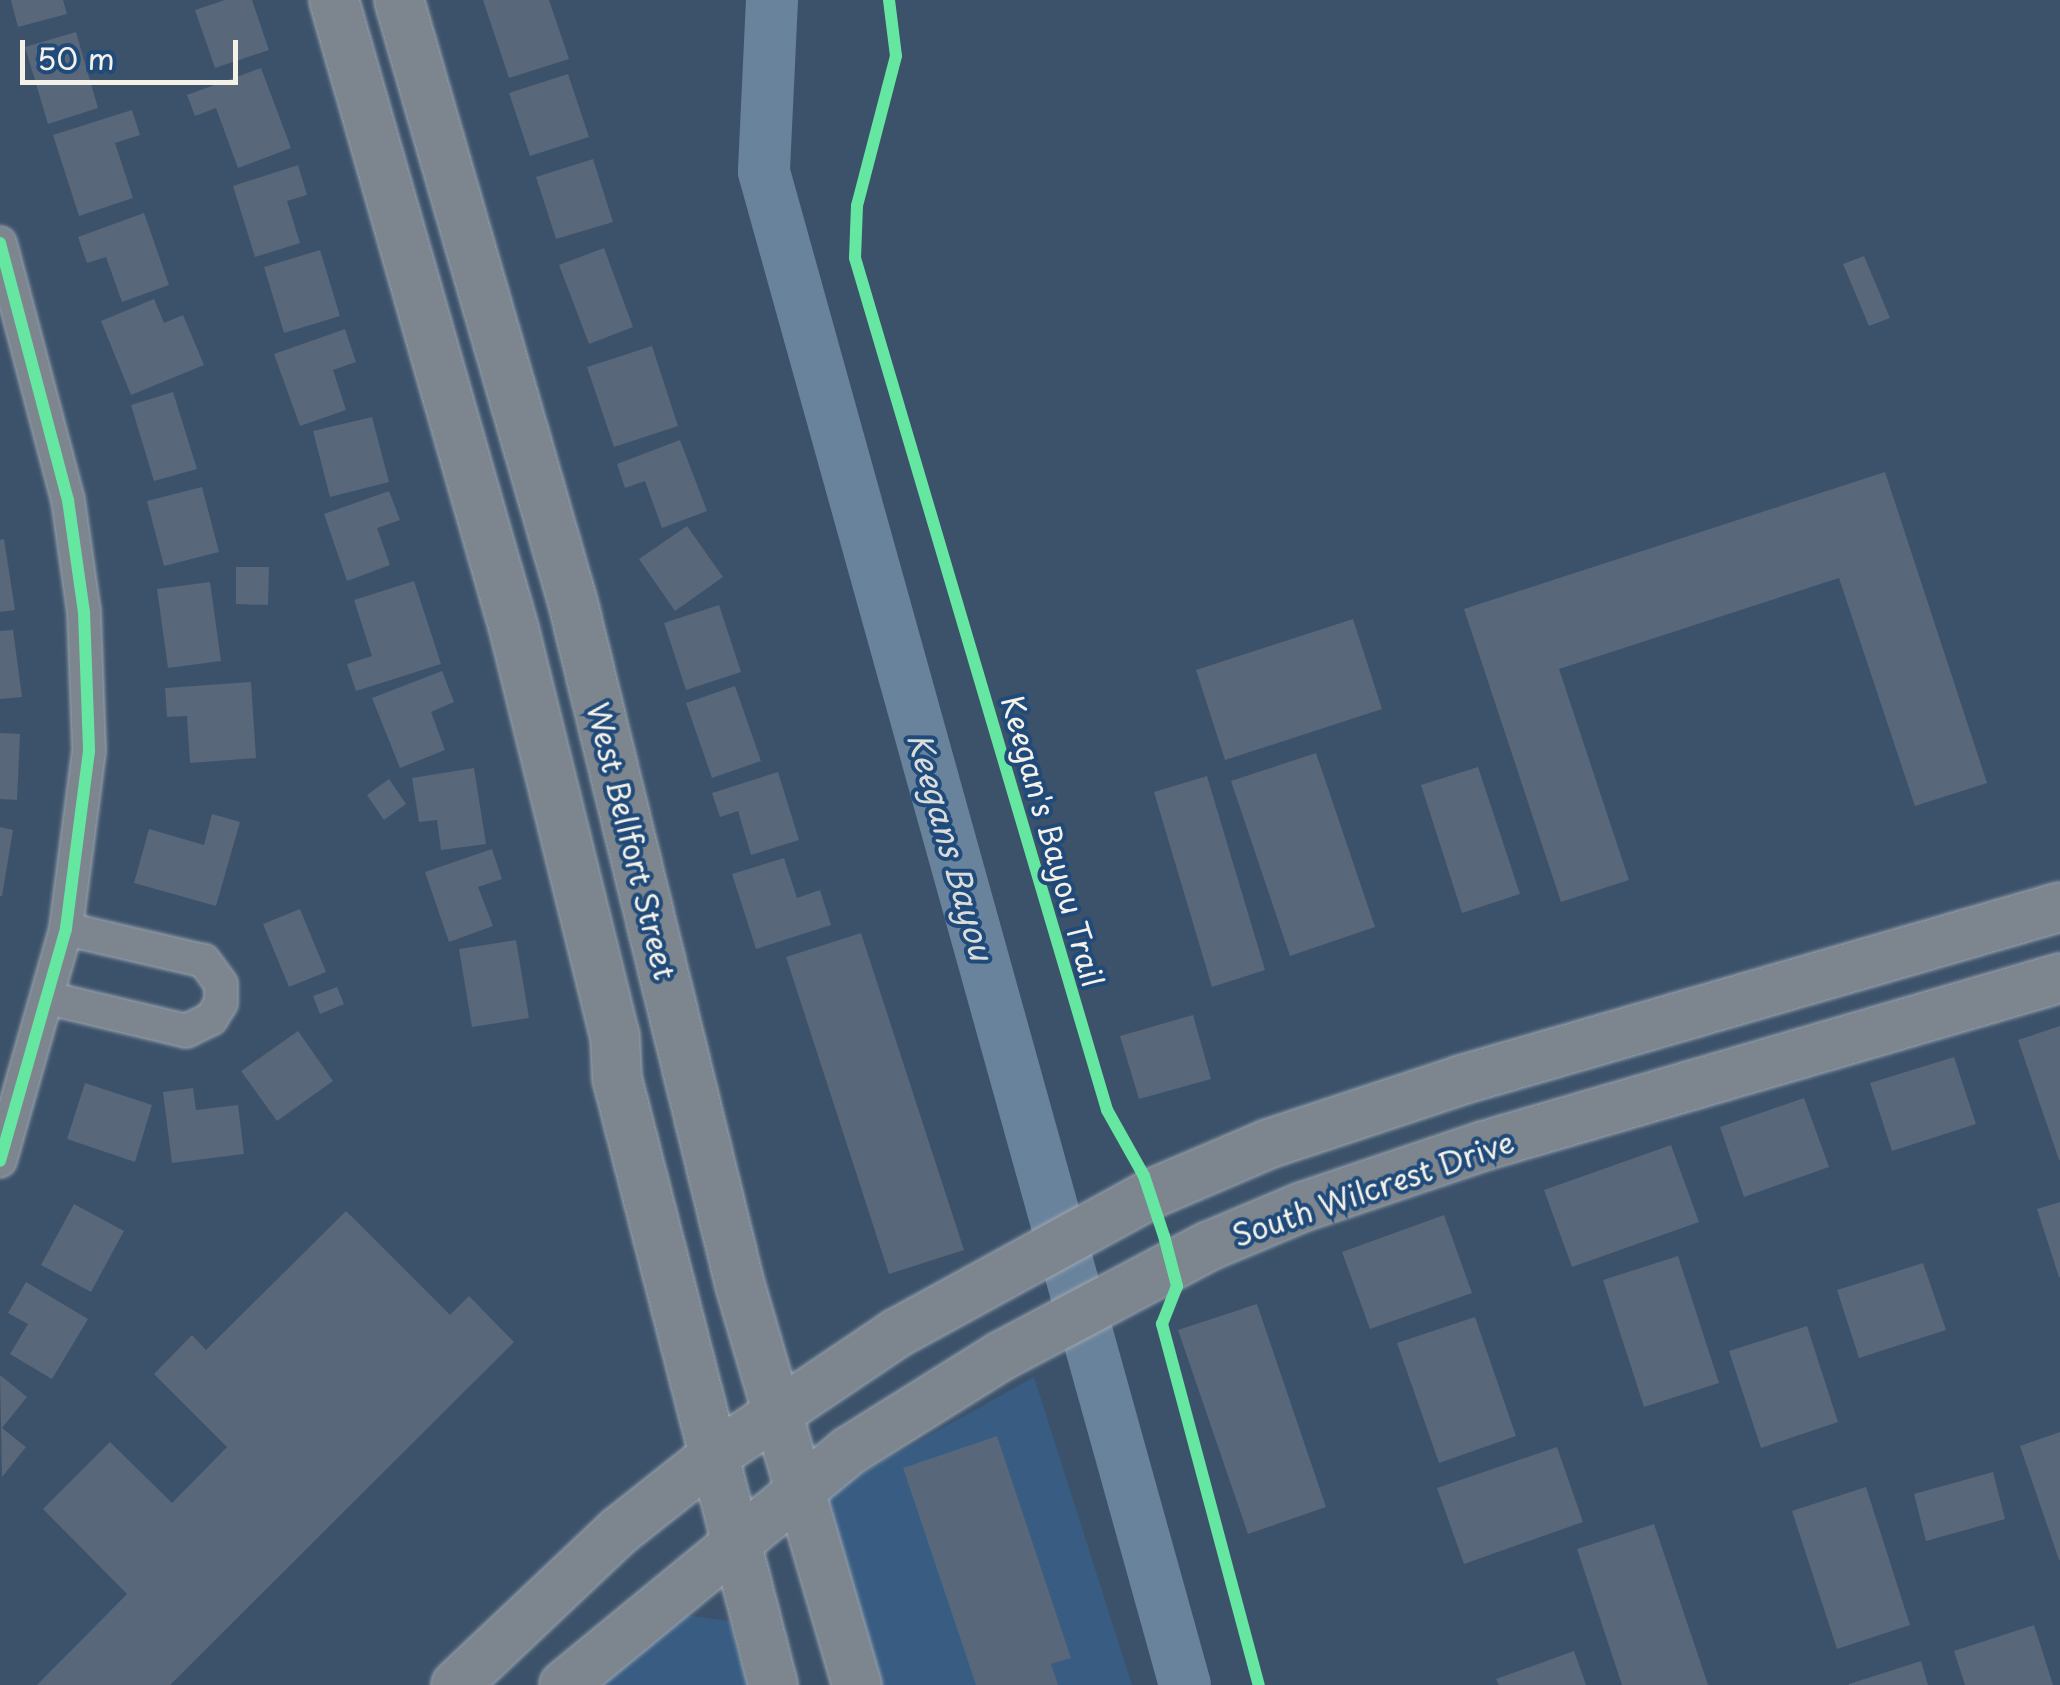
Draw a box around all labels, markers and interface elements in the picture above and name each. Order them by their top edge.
scale bar [25,20,242,82]
text: 50 m [37,35,115,80]
street label: Keegan's Bayou Trail [994,690,1112,992]
street label: West Bellfort Street [580,697,684,985]
water label: Keegans Bayou [900,727,1002,965]
street label: South Wilcrest Drive [1227,1123,1519,1253]

